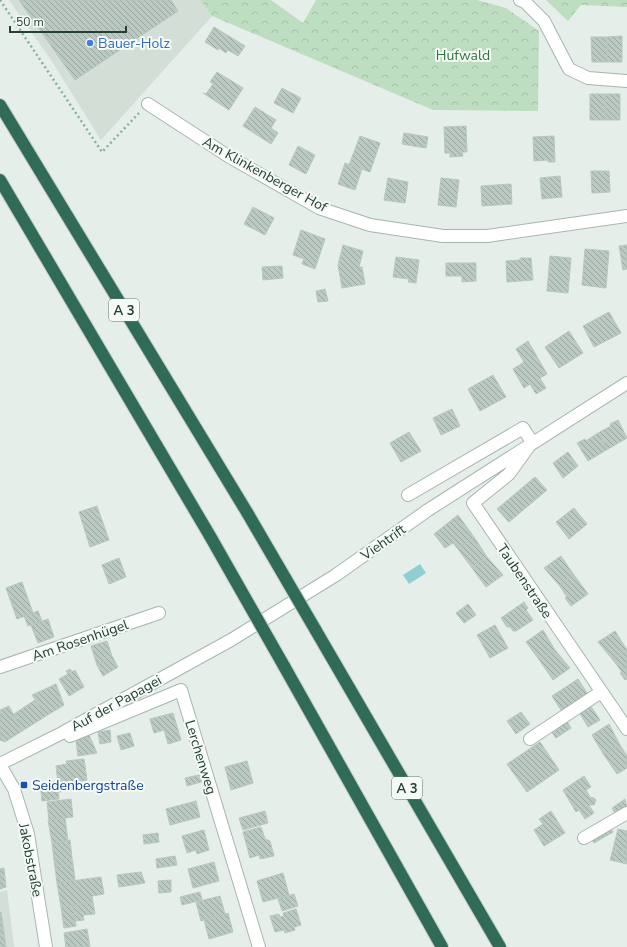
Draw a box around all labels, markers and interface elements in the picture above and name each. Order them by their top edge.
scale bar [10,8,126,34]
text: 50 m [16,14,44,30]
place label: Bauer-Holz [98,34,170,53]
marker: Bauer-Holz [85,38,95,48]
park label: Hufwald [436,46,490,65]
street label: Am Klinkenberger Hof [199,132,331,217]
road number: A 3 [109,299,139,321]
street label: Viehtrift [356,520,410,565]
street label: Taubenstraße [493,540,557,622]
street label: Am Rosenhügel [30,615,132,666]
street label: Auf der Papagei [67,671,165,736]
street label: Lerchenweg [180,718,221,797]
place label: Seidenbergstraße [32,776,144,795]
road number: A 3 [392,777,422,799]
marker: Seidenbergstraße [19,780,29,790]
street label: Jakobstraße [14,821,47,899]

